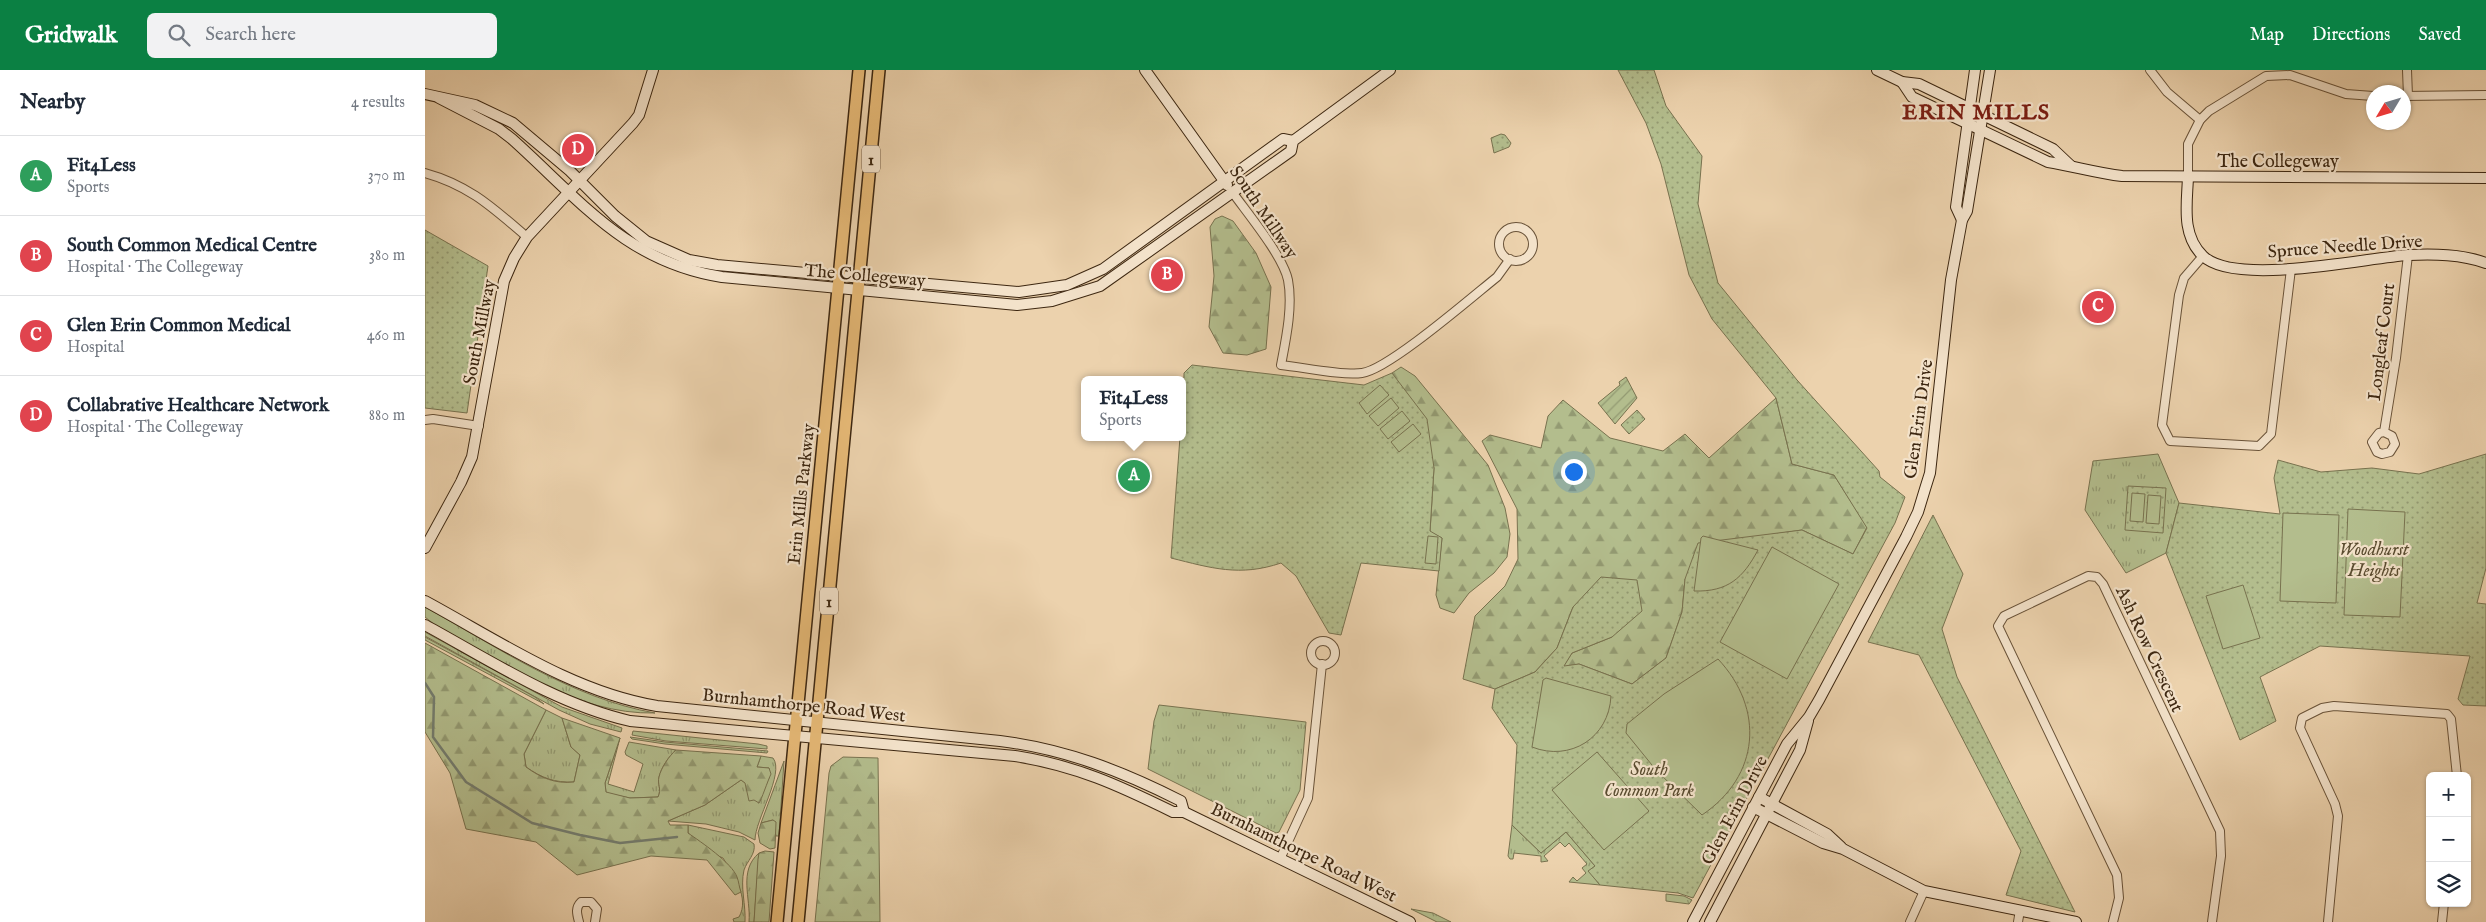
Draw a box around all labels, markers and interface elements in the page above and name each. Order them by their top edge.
search box [147,13,497,58]
text: Gridwalk [25,20,117,51]
icon: search [165,21,193,49]
text: Search here [205,23,296,47]
text: Map [2250,24,2284,47]
text: Directions [2312,24,2390,47]
text: Saved [2418,24,2461,47]
north arrow [2366,85,2411,130]
text: Nearby [20,89,85,116]
text: 4 results [351,93,405,113]
district label: ERIN MILLS [1902,99,2050,127]
pin: D [562,131,594,169]
road number: 1 [862,146,880,172]
street label: The Collegeway [2217,151,2339,174]
text: Fit4Less [67,154,136,178]
street label: South Millway [1223,162,1302,264]
text: A [31,166,41,186]
text: 370 m [368,166,405,186]
text: Sports [67,178,109,198]
street label: Spruce Needle Drive [2267,231,2423,264]
text: South Common Medical Centre [67,234,317,258]
text: B [31,246,41,266]
text: 380 m [369,246,405,266]
pin: B [1151,256,1183,294]
text: Hospital · The Collegeway [67,258,243,278]
street label: The Collegeway [803,260,927,293]
street label: South Millway [459,277,502,387]
street label: Longleaf Court [2364,282,2401,402]
pin: C [2082,288,2114,326]
text: Glen Erin Common Medical [67,314,290,338]
text: C [30,326,42,346]
text: 460 m [367,326,405,346]
text: Hospital [67,338,124,358]
street label: Glen Erin Drive [1900,358,1939,480]
popup [1081,376,1186,441]
text: Fit4Less [1099,387,1168,411]
text: Collabrative Healthcare Network [67,394,329,418]
text: D [30,406,42,426]
text: 880 m [369,406,405,426]
text: Sports [1099,411,1142,431]
text: Hospital · The Collegeway [67,418,243,438]
street label: Erin Mills Parkway [784,422,821,566]
pin: A [1118,457,1150,495]
your location [1561,459,1587,485]
park label: Woodhurst Heights [2339,539,2410,583]
street label: Ash Row Crescent [2109,582,2188,716]
road number: 1 [820,588,838,614]
street label: Burnhamthorpe Road West [701,684,907,729]
street label: Glen Erin Drive [1697,752,1774,869]
park label: South Common Park [1604,759,1694,803]
map controls [2426,772,2471,907]
button: + [2426,772,2471,817]
street label: Burnhamthorpe Road West [1207,798,1400,908]
button: − [2426,817,2471,862]
button: layers [2426,862,2471,907]

